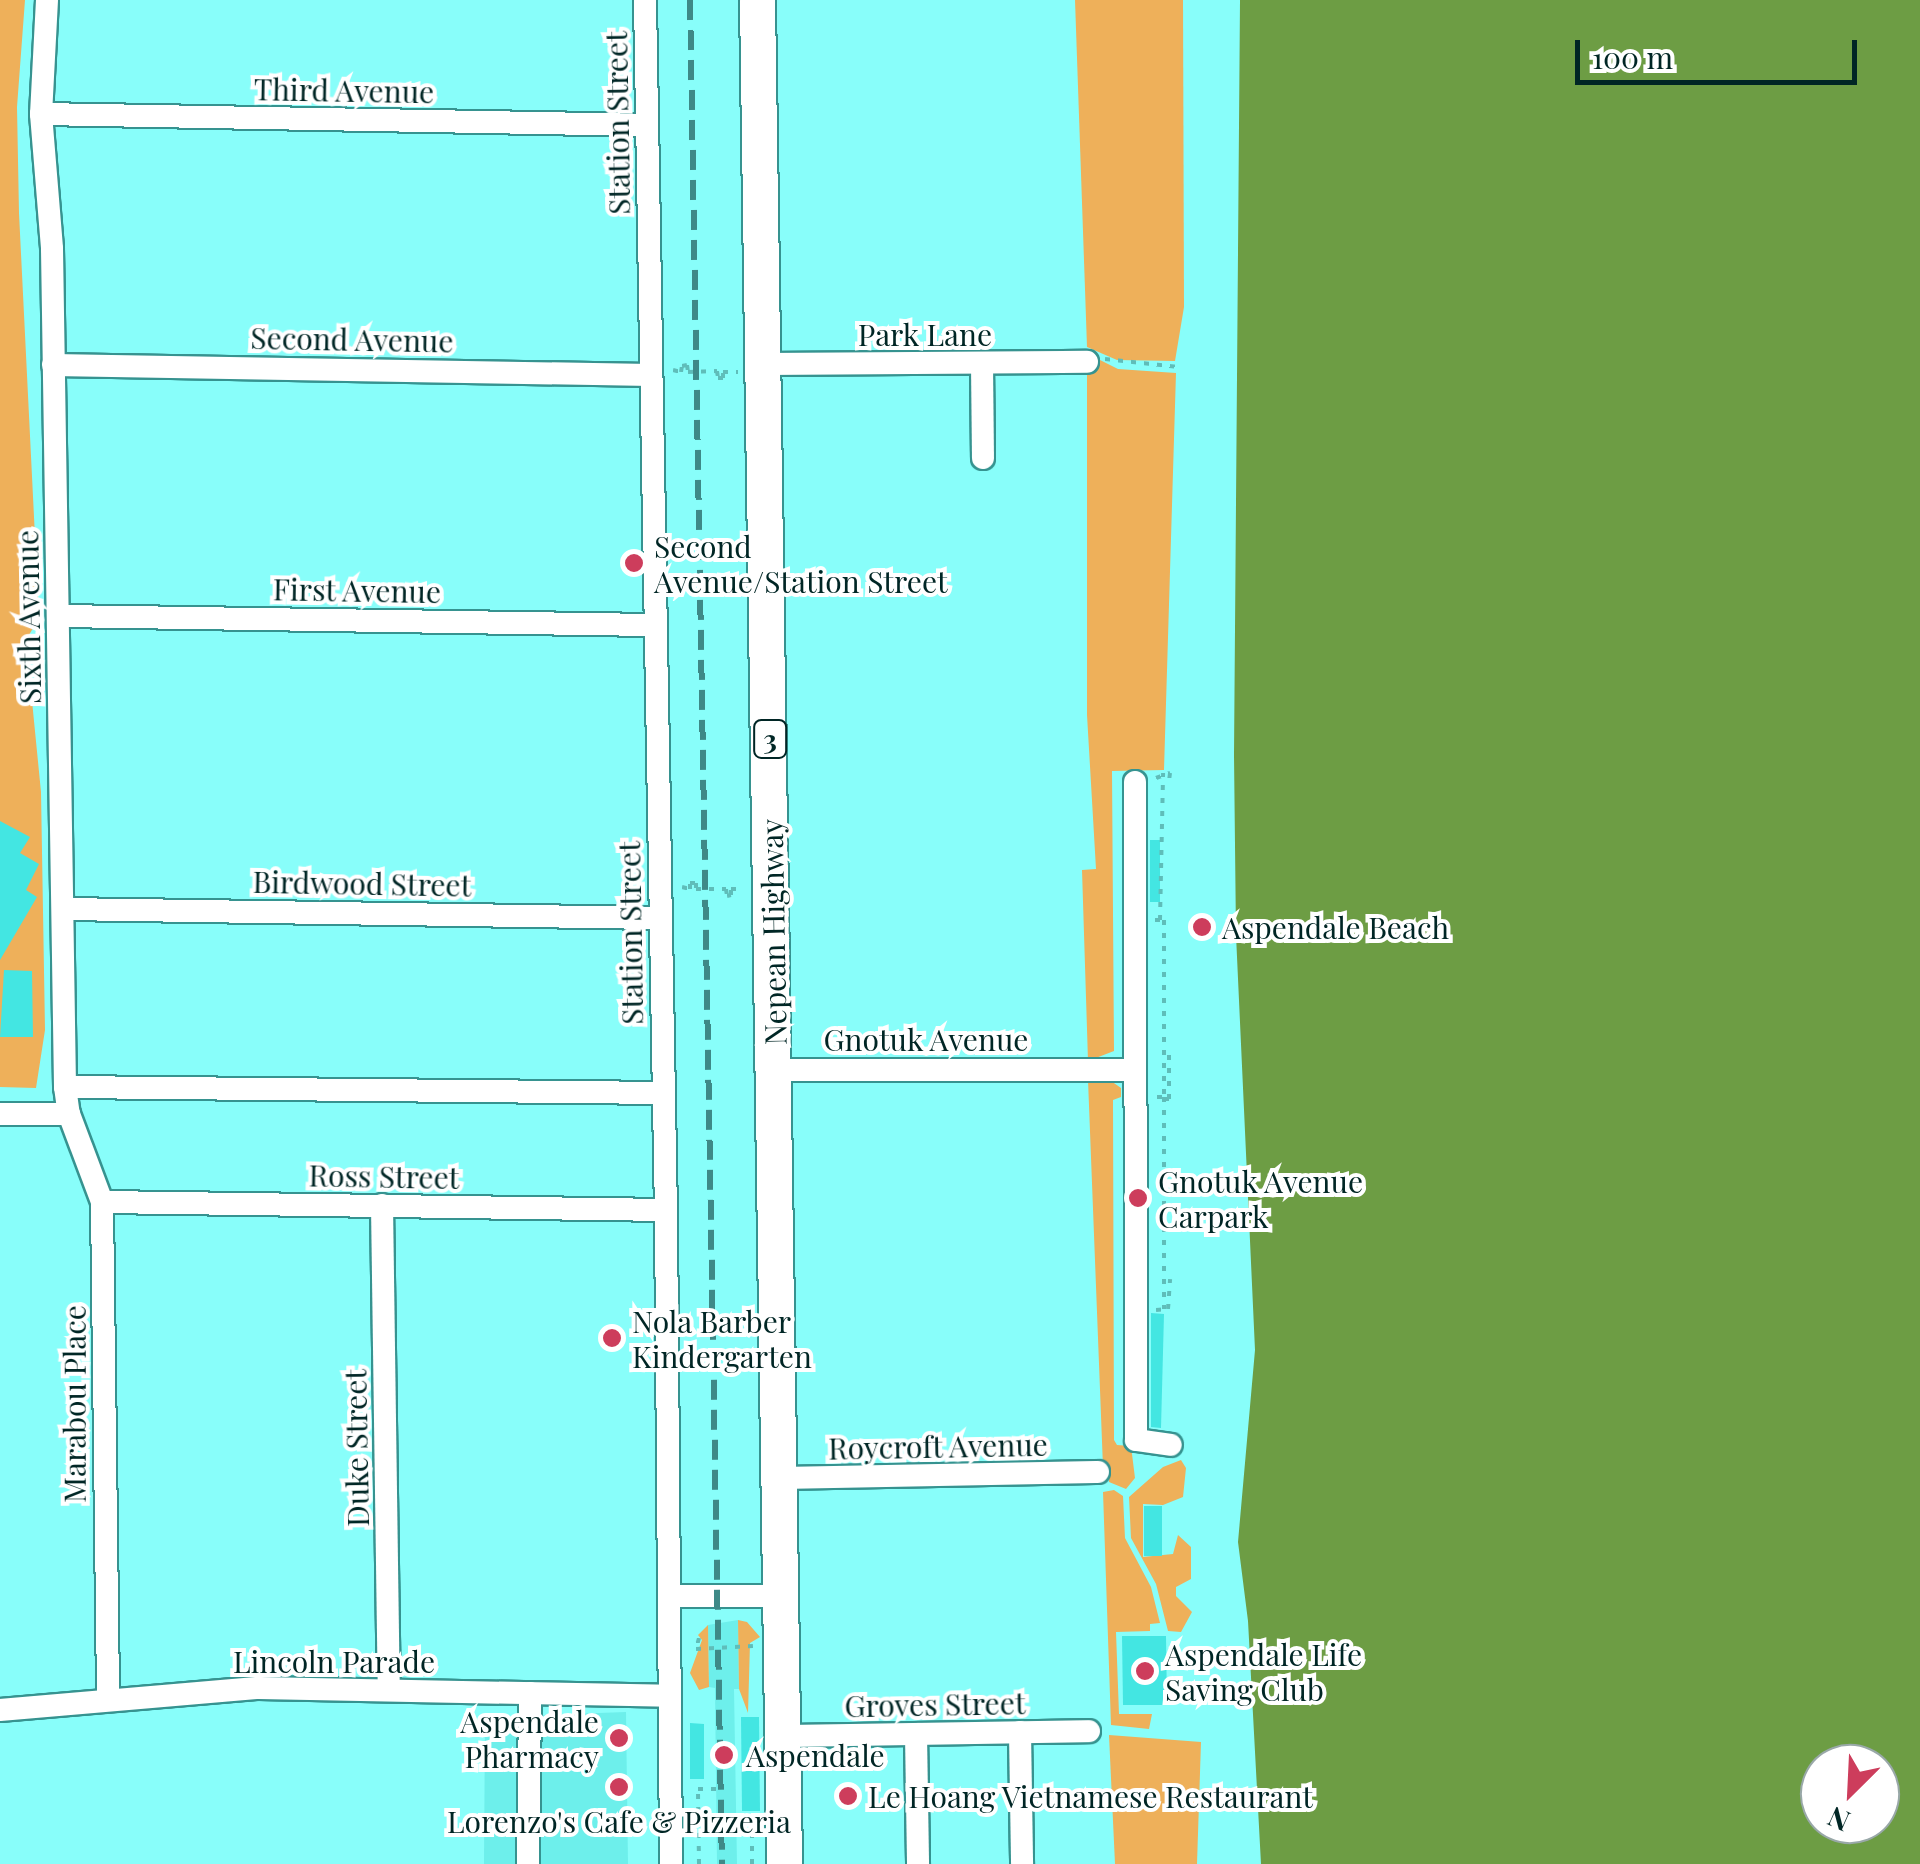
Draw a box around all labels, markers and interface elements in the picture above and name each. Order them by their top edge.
scale bar [1580,20,1862,82]
street label: Station Street [597,31,637,215]
text: 100 m [1592,37,1673,77]
street label: Third Avenue [253,70,435,110]
street label: Park Lane [858,316,992,352]
street label: Second Avenue [250,319,454,359]
place label: Second Avenue/Station Street [654,528,948,598]
street label: Sixth Avenue [8,529,48,705]
marker: Second Avenue/Station Street [623,552,645,574]
street label: First Avenue [272,571,442,609]
road number: 3 [752,716,788,762]
street label: Nepean Highway [753,819,793,1045]
street label: Station Street [610,841,650,1025]
street label: Birdwood Street [252,863,472,903]
place label: Aspendale Beach [1222,909,1449,945]
marker: Aspendale Beach [1191,916,1213,938]
street label: Gnotuk Avenue [823,1021,1029,1057]
street label: Ross Street [308,1157,460,1195]
place label: Gnotuk Avenue Carpark [1158,1163,1364,1234]
marker: Gnotuk Avenue Carpark [1127,1187,1149,1209]
place label: Nola Barber Kindergarten [632,1303,812,1374]
street label: Marabou Place [56,1305,92,1503]
marker: Nola Barber Kindergarten [601,1327,623,1349]
street label: Duke Street [337,1369,375,1527]
street label: Roycroft Avenue [827,1426,1049,1466]
place label: Aspendale Life Saving Club [1165,1636,1362,1706]
street label: Lincoln Parade [233,1643,435,1679]
marker: Aspendale Life Saving Club [1134,1660,1156,1682]
street label: Groves Street [844,1684,1026,1724]
place label: Aspendale Pharmacy [460,1703,599,1774]
marker: Aspendale Pharmacy [608,1727,630,1749]
place label: Aspendale [746,1737,885,1773]
marker: Aspendale [711,1742,737,1768]
north arrow [1800,1744,1900,1844]
marker: Lorenzo's Cafe & Pizzeria [608,1776,630,1798]
place label: Le Hoang Vietnamese Restaurant [868,1778,1314,1814]
marker: Le Hoang Vietnamese Restaurant [837,1785,859,1807]
text: N [1822,1799,1855,1841]
place label: Lorenzo's Cafe & Pizzeria [447,1803,791,1839]

